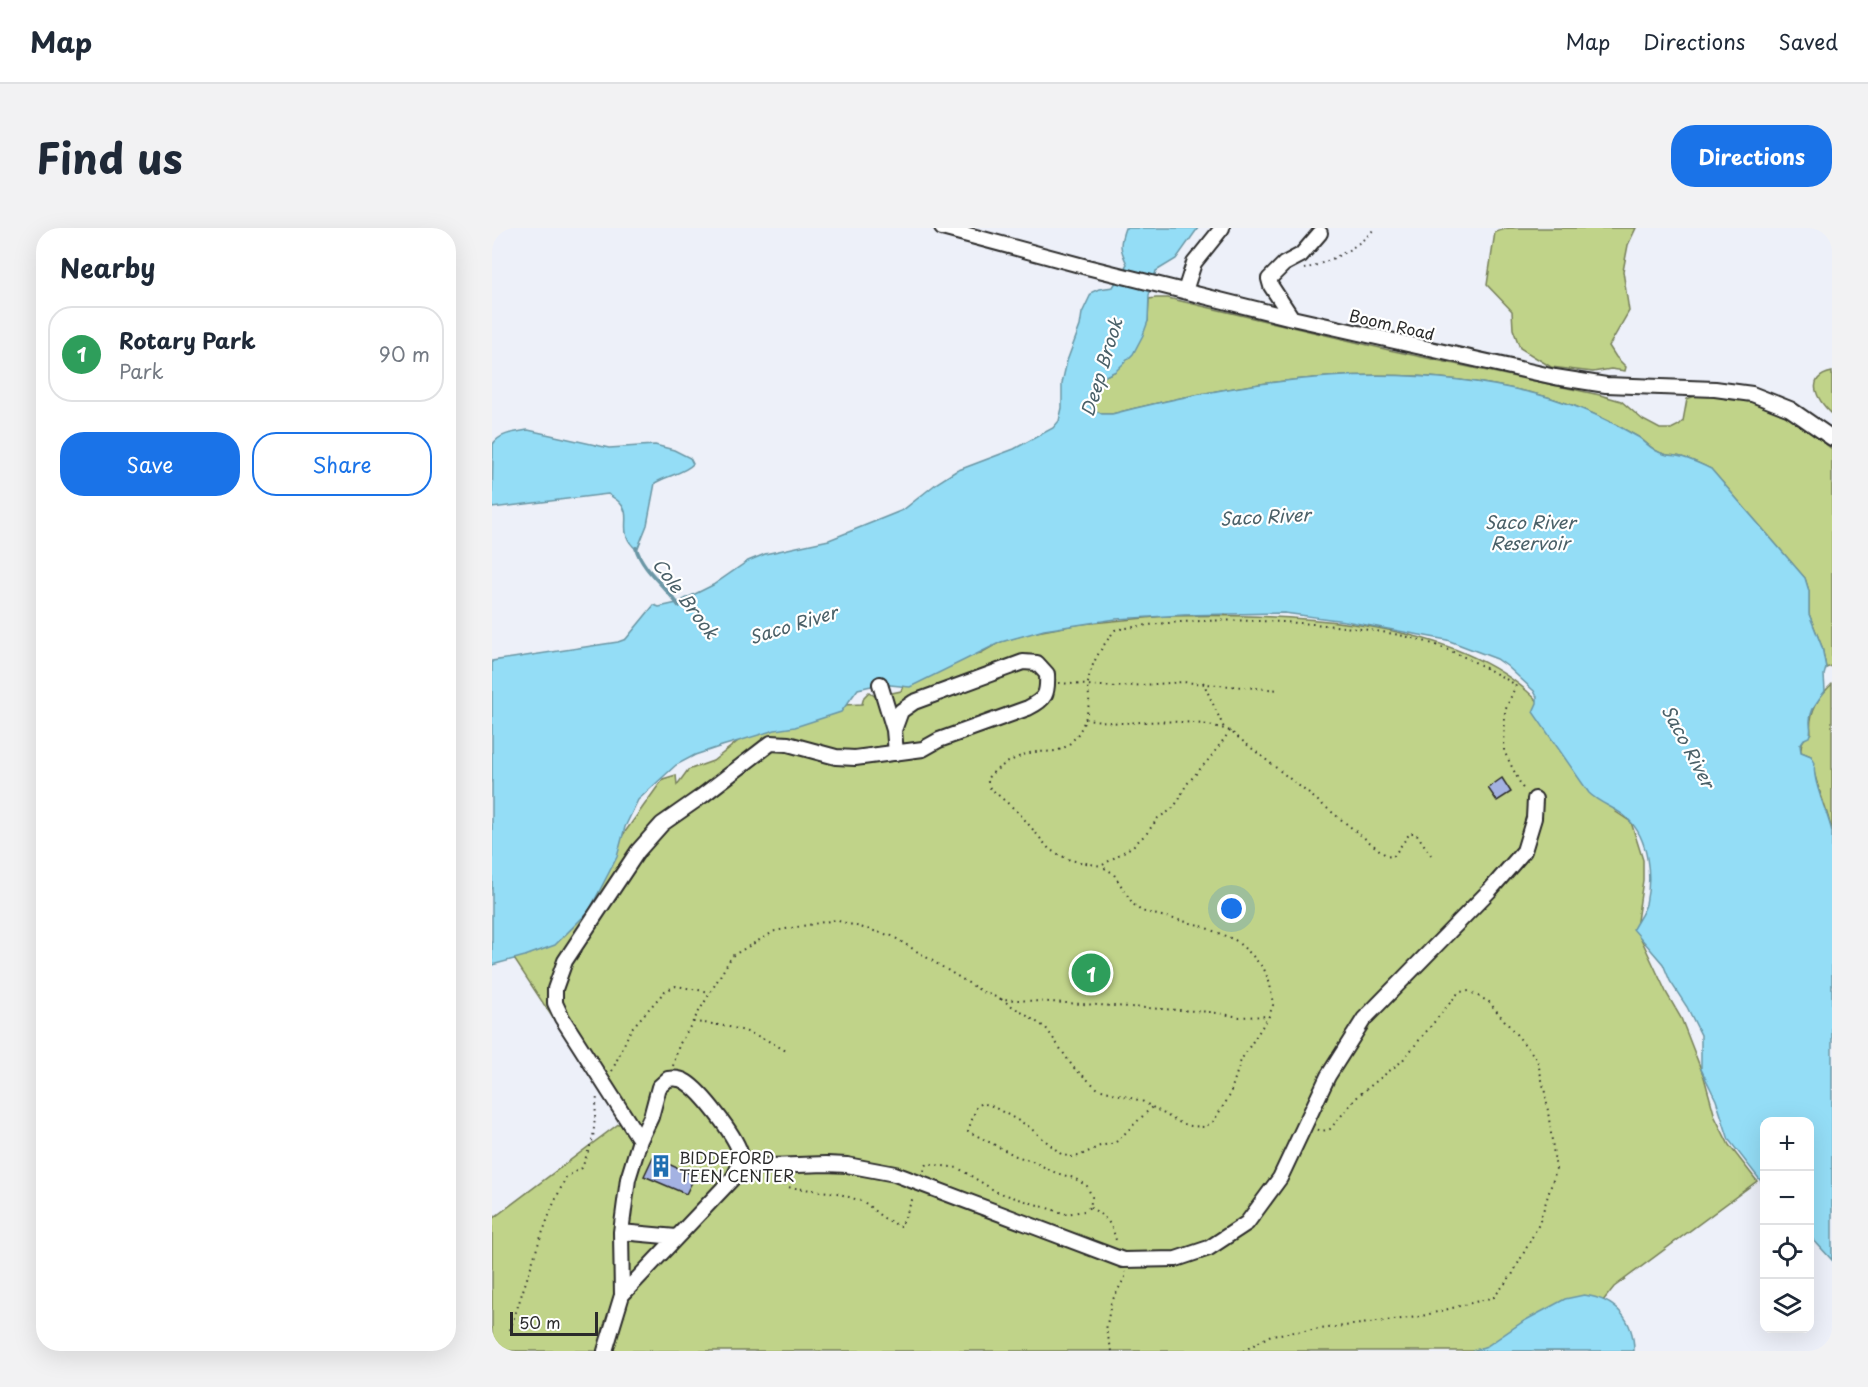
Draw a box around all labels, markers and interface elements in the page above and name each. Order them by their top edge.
text: Map [30,20,92,63]
text: Map [1565,25,1610,57]
text: Directions [1643,25,1745,57]
text: Saved [1778,25,1838,57]
text: Find us [36,125,183,188]
button: Directions [1671,125,1832,187]
text: Nearby [60,248,155,287]
street label: Boom Road [1347,302,1437,346]
water label: Deep Brook [1073,314,1129,420]
text: Rotary Park [119,323,256,356]
text: 1 [77,339,86,369]
text: 90 m [379,339,430,369]
text: Park [119,356,164,386]
button: Save [60,432,240,496]
button: Share [252,432,432,496]
water label: Saco River [1219,500,1314,532]
water label: Saco River Reservoir [1485,508,1578,556]
water label: Cole Brook [646,552,726,645]
water label: Saco River [746,597,843,650]
water label: Saco River [1656,700,1724,795]
your location [1217,894,1246,923]
pin: 1 [1072,950,1110,996]
map controls [1760,1117,1814,1333]
button: + [1760,1117,1814,1171]
place label: BIDDEFORD TEEN CENTER [679,1145,795,1187]
building icon: BIDDEFORD TEEN CENTER [648,1153,674,1179]
button: − [1760,1171,1814,1225]
button: locate [1760,1225,1814,1279]
button: layers [1760,1279,1814,1333]
scale bar [510,1309,598,1336]
text: 50 m [519,1310,560,1334]

